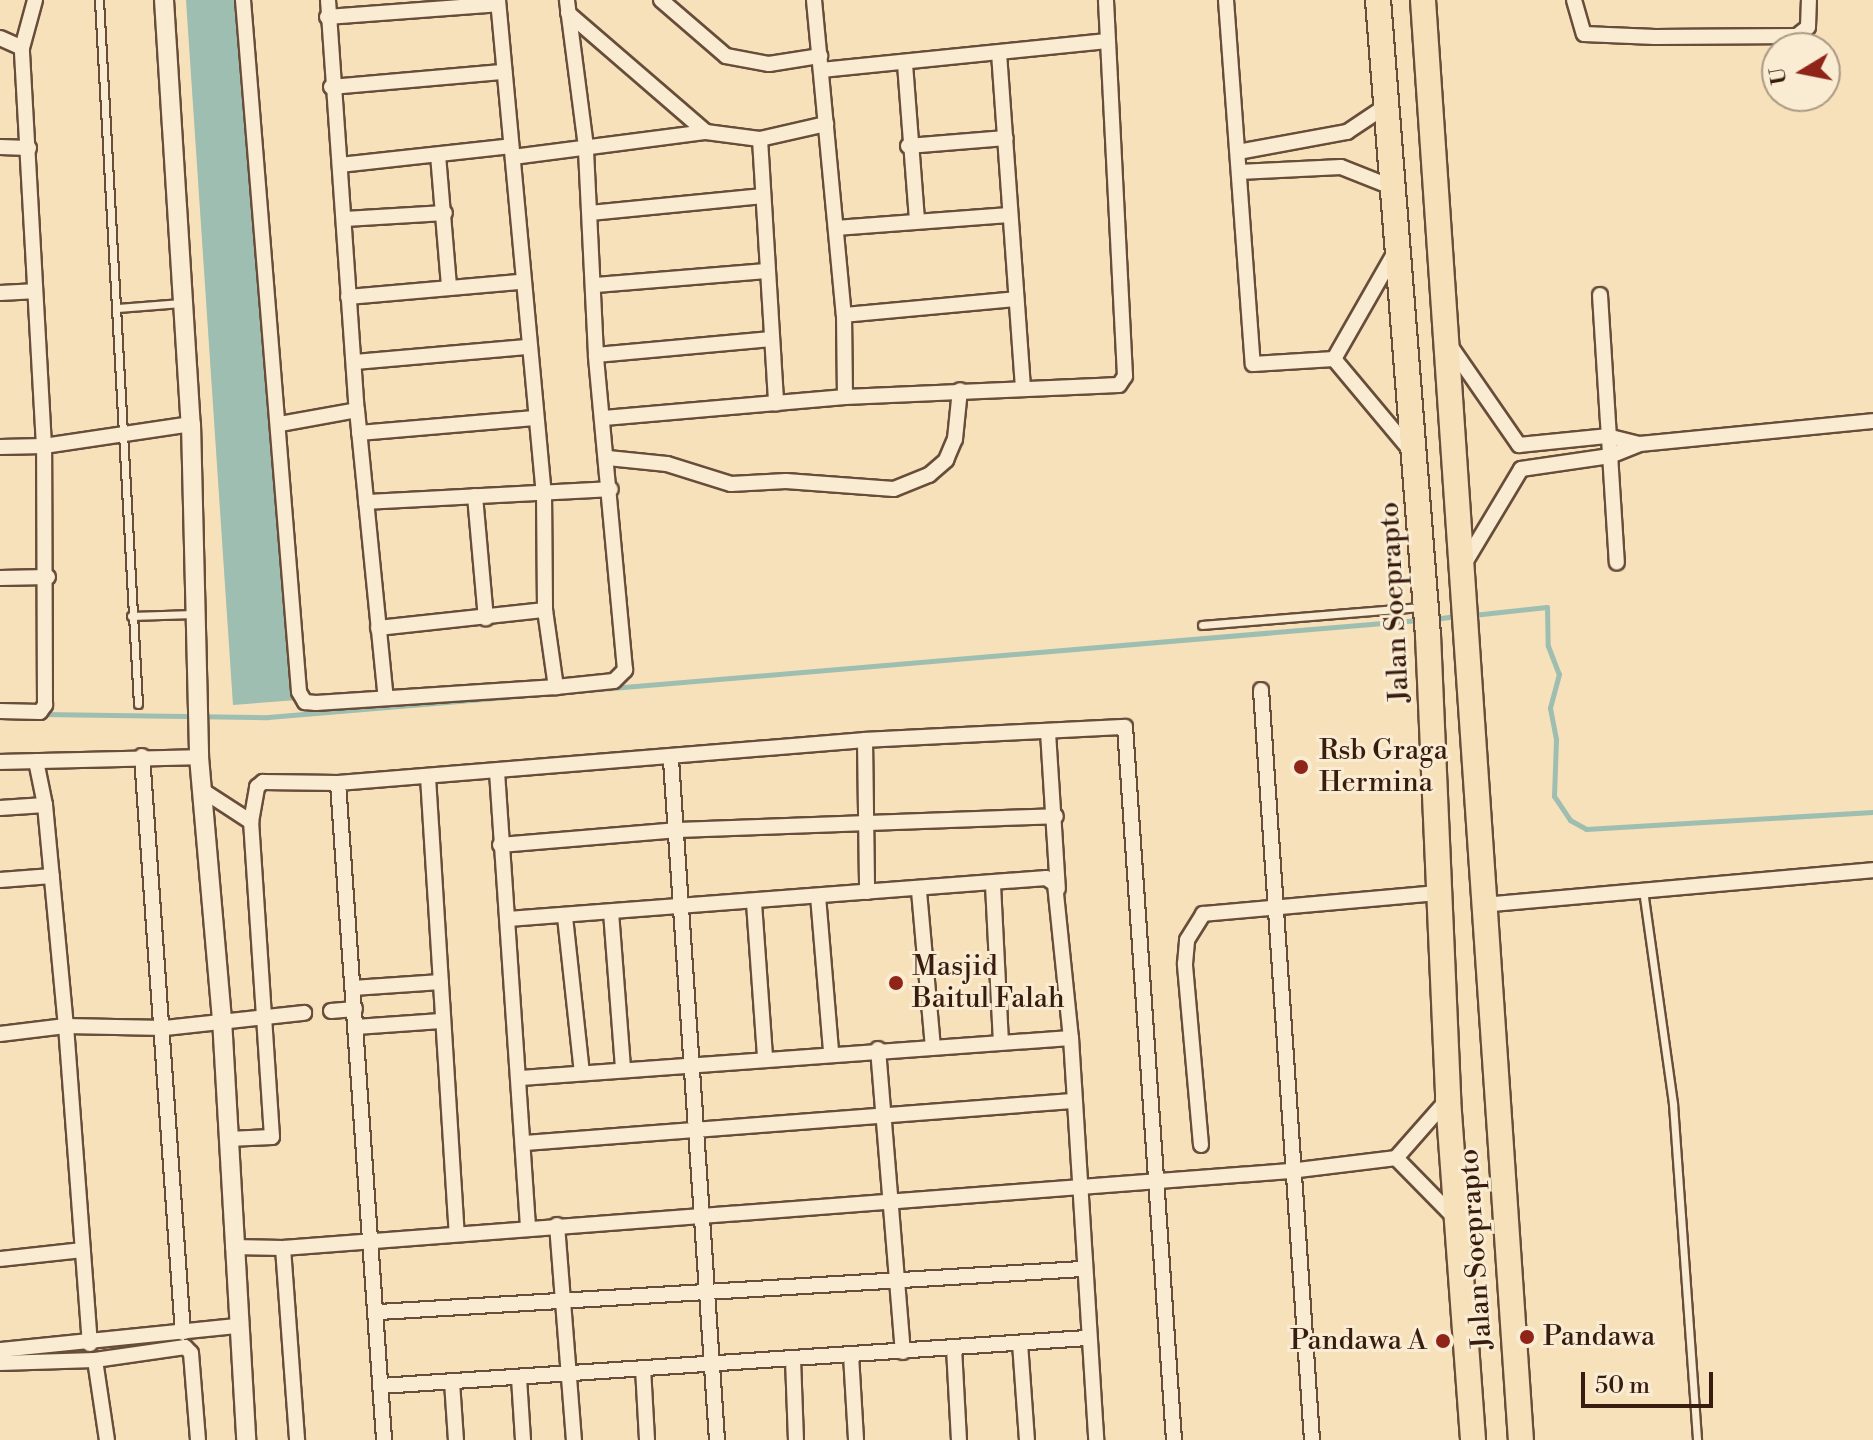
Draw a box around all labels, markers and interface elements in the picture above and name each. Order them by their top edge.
north arrow [1761,32,1841,112]
text: U [1764,65,1794,87]
street label: Jalan Soeprapto [1373,501,1417,703]
place label: Rsb Graga Hermina [1319,734,1448,800]
marker: Rsb Graga Hermina [1290,756,1312,778]
place label: Masjid Baitul Falah [912,950,1065,1016]
marker: Masjid Baitul Falah [887,974,905,992]
street label: Jalan Soeprapto [1452,1148,1500,1350]
place label: Pandawa [1543,1320,1655,1354]
place label: Pandawa A [1290,1324,1427,1358]
marker: Pandawa [1518,1328,1536,1346]
marker: Pandawa A [1434,1332,1452,1350]
scale bar [1585,1356,1717,1406]
text: 50 m [1595,1371,1650,1401]

